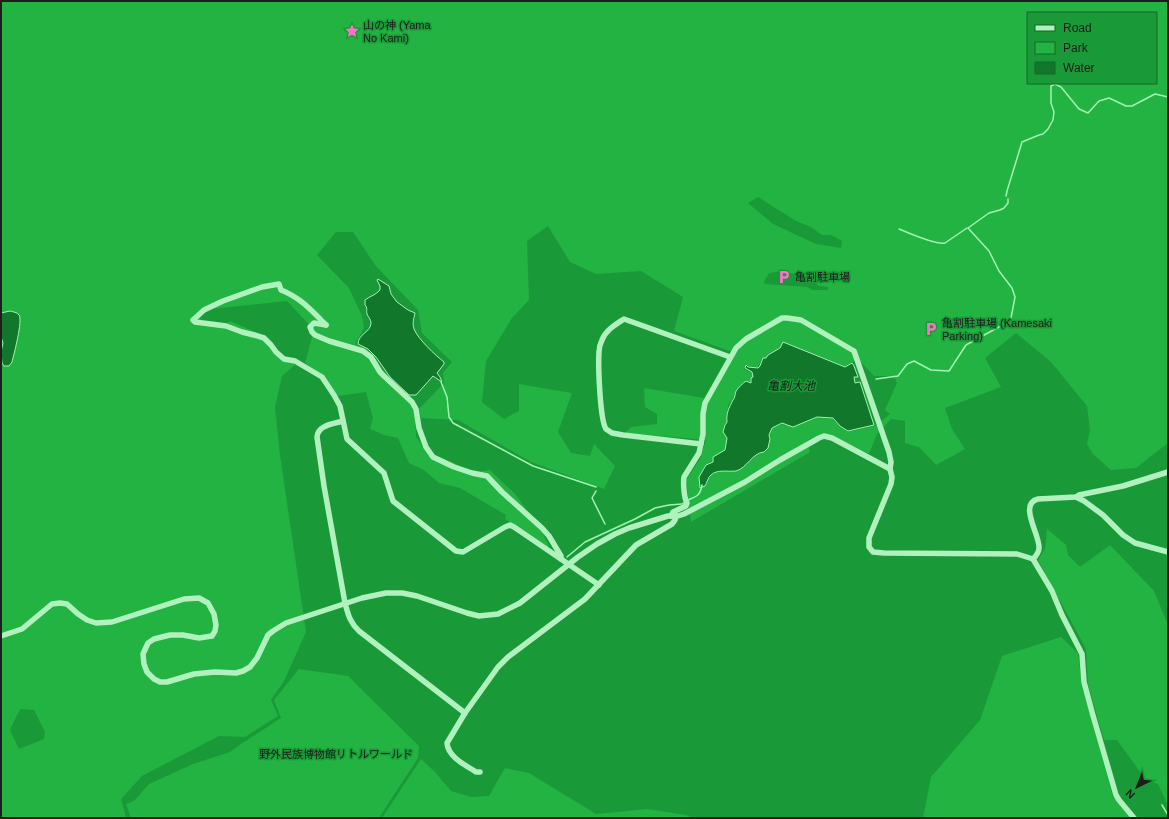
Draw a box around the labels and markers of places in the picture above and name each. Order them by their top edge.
place label: 山の神 (Yama No Kami) [363,19,432,44]
place icon: 山の神 (Yama No Kami) [344,23,360,39]
parking icon: 亀割駐車場 [776,269,792,285]
place label: 亀割駐車場 [795,271,850,283]
place label: 亀割駐車場 (Kamesaki Parking) [942,317,1052,342]
parking icon: 亀割駐車場 (Kamesaki Parking) [923,321,939,337]

